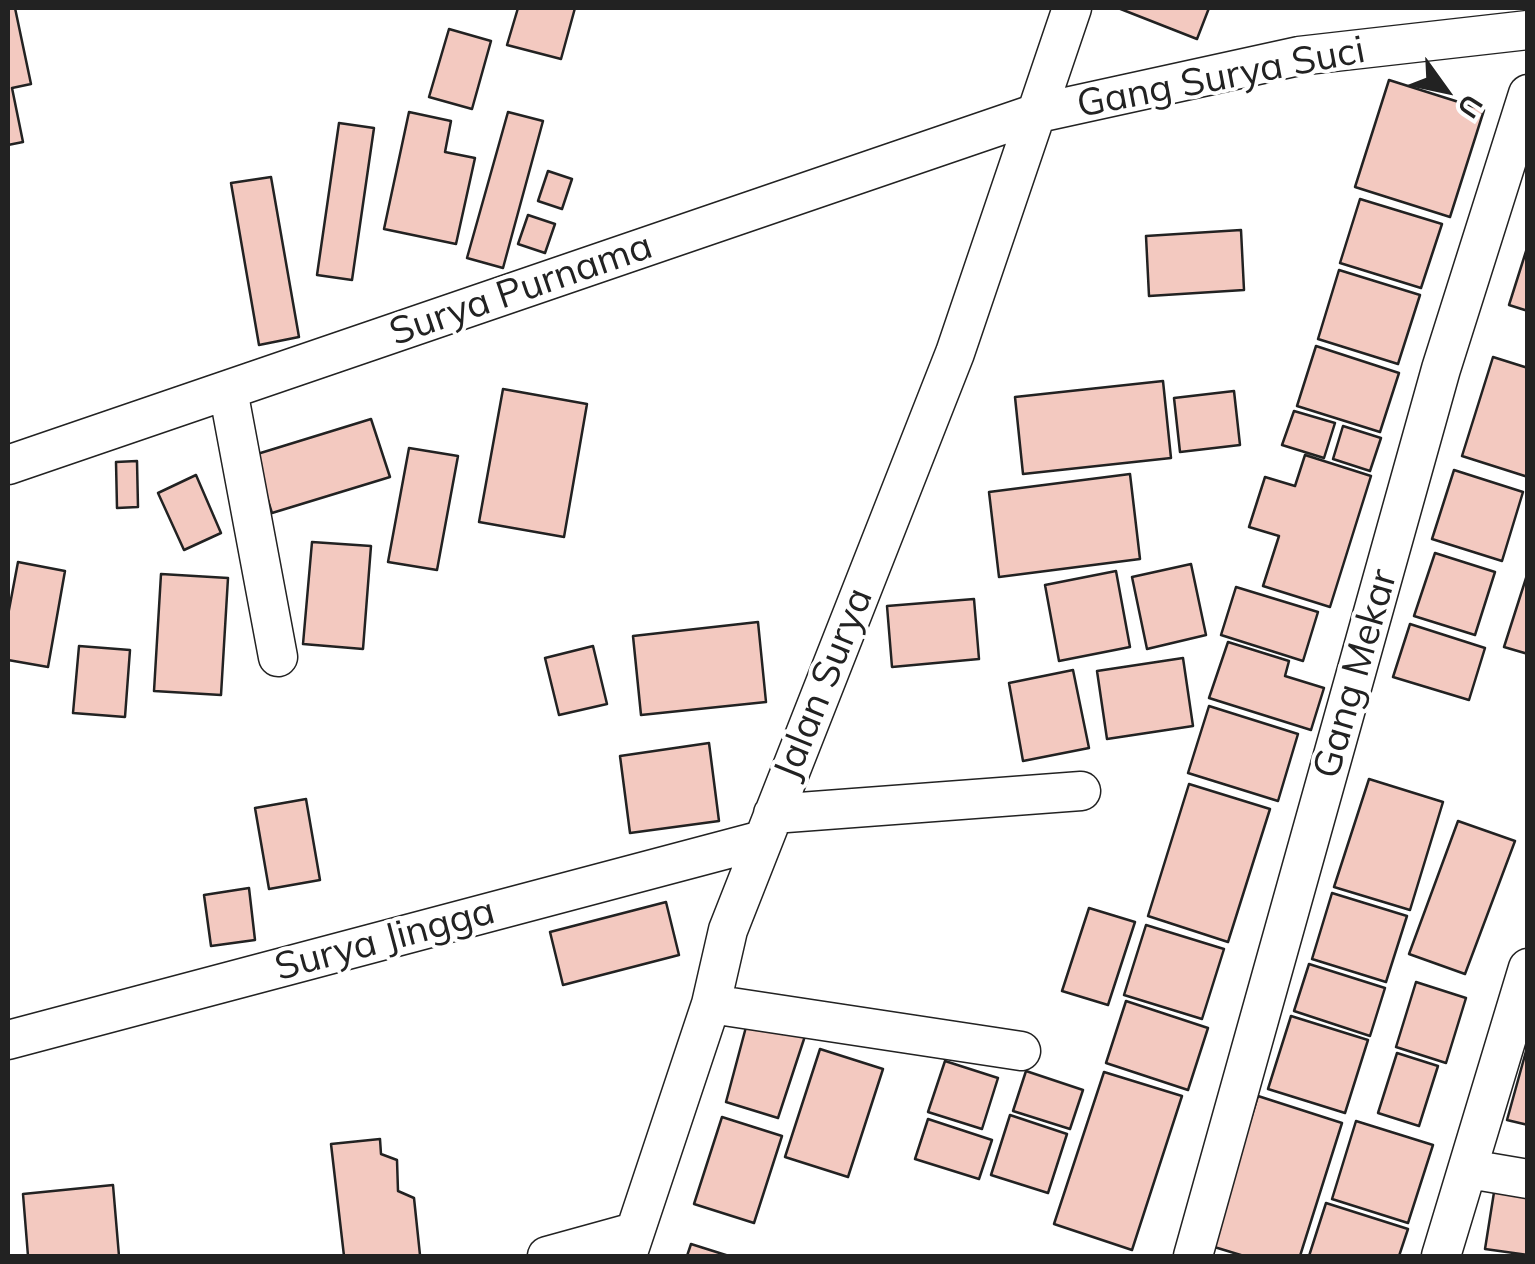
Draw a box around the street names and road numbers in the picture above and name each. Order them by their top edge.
street label: Gang Surya Suci [1073,28,1369,128]
street label: Surya Purnama [384,224,658,356]
street label: Gang Mekar [1304,564,1408,784]
street label: Jalan Surya [765,582,883,786]
street label: Surya Jingga [270,889,500,991]

